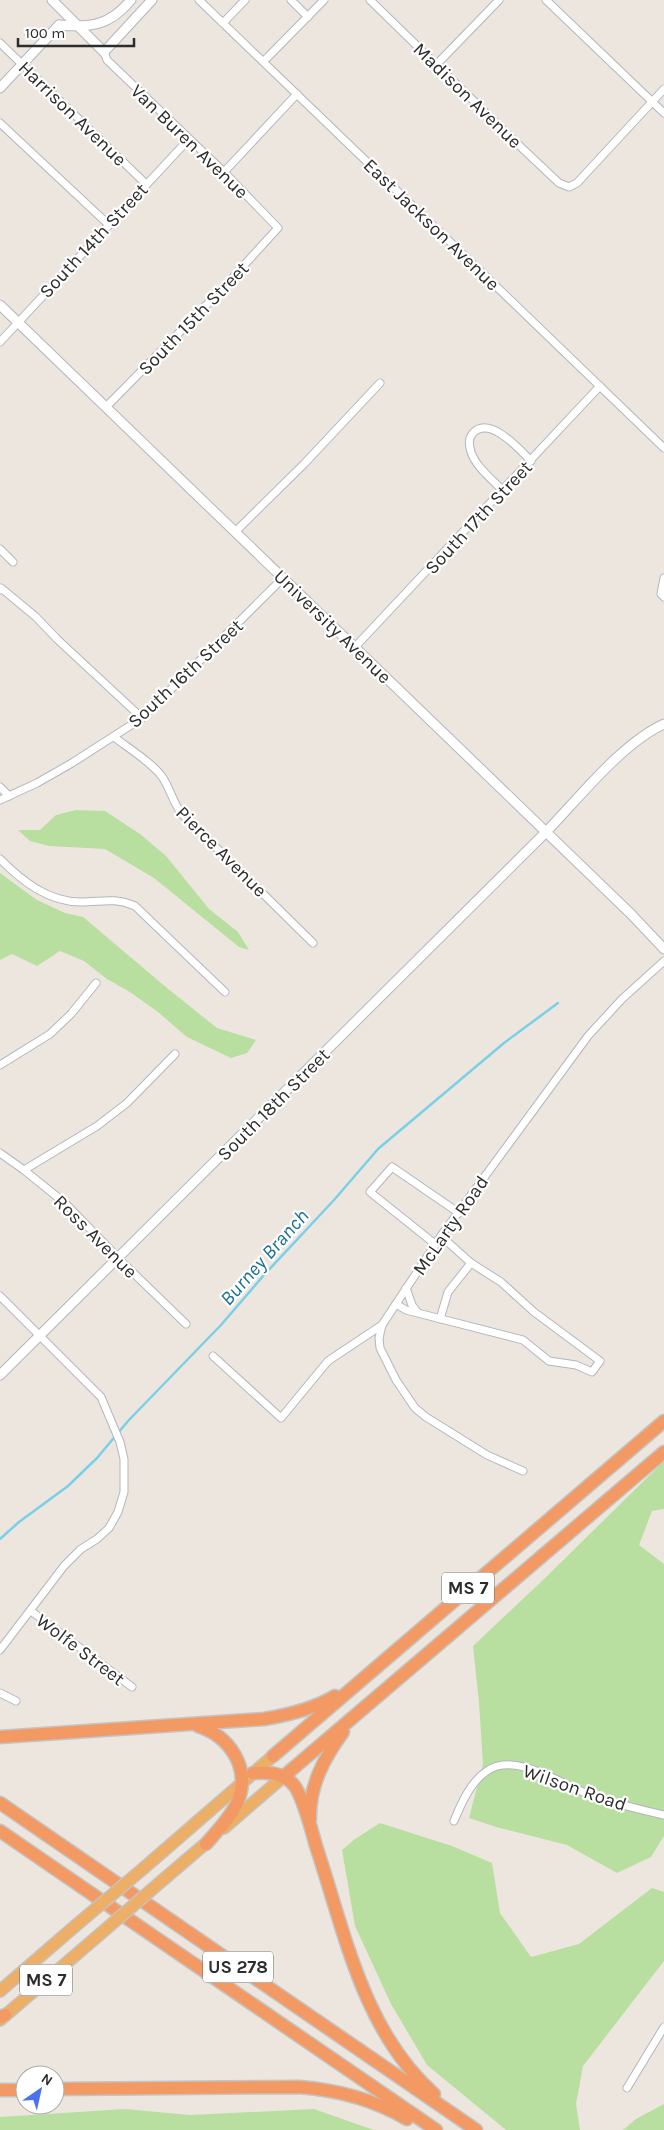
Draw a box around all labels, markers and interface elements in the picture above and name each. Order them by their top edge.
scale bar [18,15,134,47]
text: 100 m [25,24,65,42]
street label: Madison Avenue [408,38,526,153]
street label: Harrison Avenue [14,57,131,171]
street label: Van Buren Avenue [126,80,253,203]
street label: East Jackson Avenue [359,154,504,295]
street label: South 14th Street [35,179,152,303]
street label: South 15th Street [134,258,253,380]
street label: South 17th Street [421,456,537,579]
street label: University Avenue [269,565,395,688]
street label: South 16th Street [124,615,248,733]
street label: Pierce Avenue [171,802,271,902]
street label: South 18th Street [213,1044,334,1165]
street label: McLarty Road [408,1172,493,1280]
street label: Ross Avenue [49,1190,142,1283]
water label: Burney Branch [215,1205,313,1310]
road number: MS 7 [442,1572,494,1604]
street label: Wolfe Street [32,1609,129,1690]
street label: Wilson Road [520,1760,629,1816]
road number: US 278 [203,1951,273,1982]
road number: MS 7 [20,1964,72,1996]
north arrow [15,2065,65,2115]
text: N [38,2070,56,2089]

